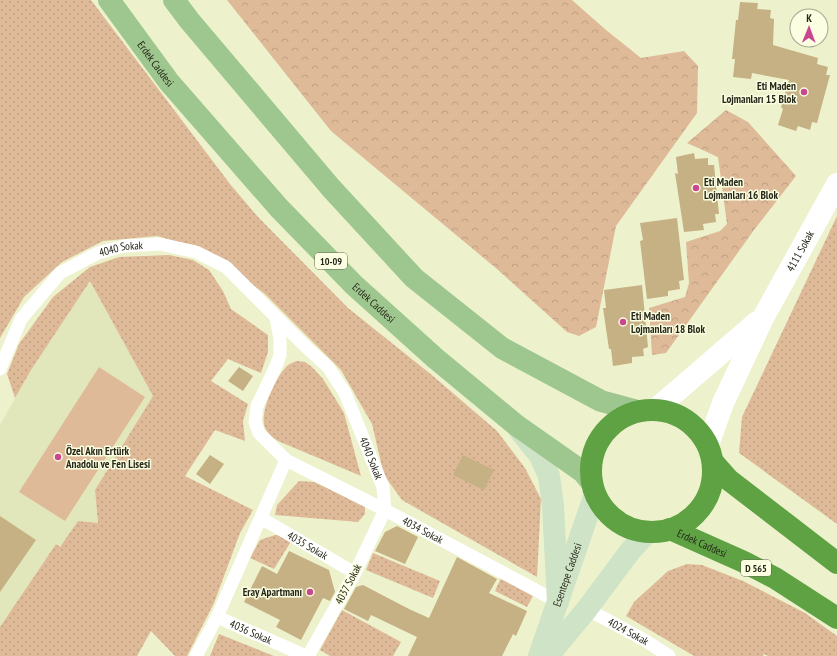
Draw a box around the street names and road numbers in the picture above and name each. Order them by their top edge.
street label: Erdek Caddesi [134,38,177,90]
street label: 4111 Sokak [783,228,817,274]
street label: 4040 Sokak [97,238,144,259]
road number: 10-09 [315,253,347,269]
street label: Erdek Caddesi [349,280,398,326]
street label: 4040 Sokak [356,435,386,482]
street label: 4034 Sokak [400,513,446,547]
street label: Erdek Caddesi [675,526,729,560]
street label: 4035 Sokak [285,528,331,563]
street label: Esentepe Caddesi [550,541,585,608]
road number: D 565 [741,560,771,576]
street label: 4037 Sokak [331,561,365,607]
street label: 4024 Sokak [605,615,652,648]
street label: 4036 Sokak [228,616,275,648]

